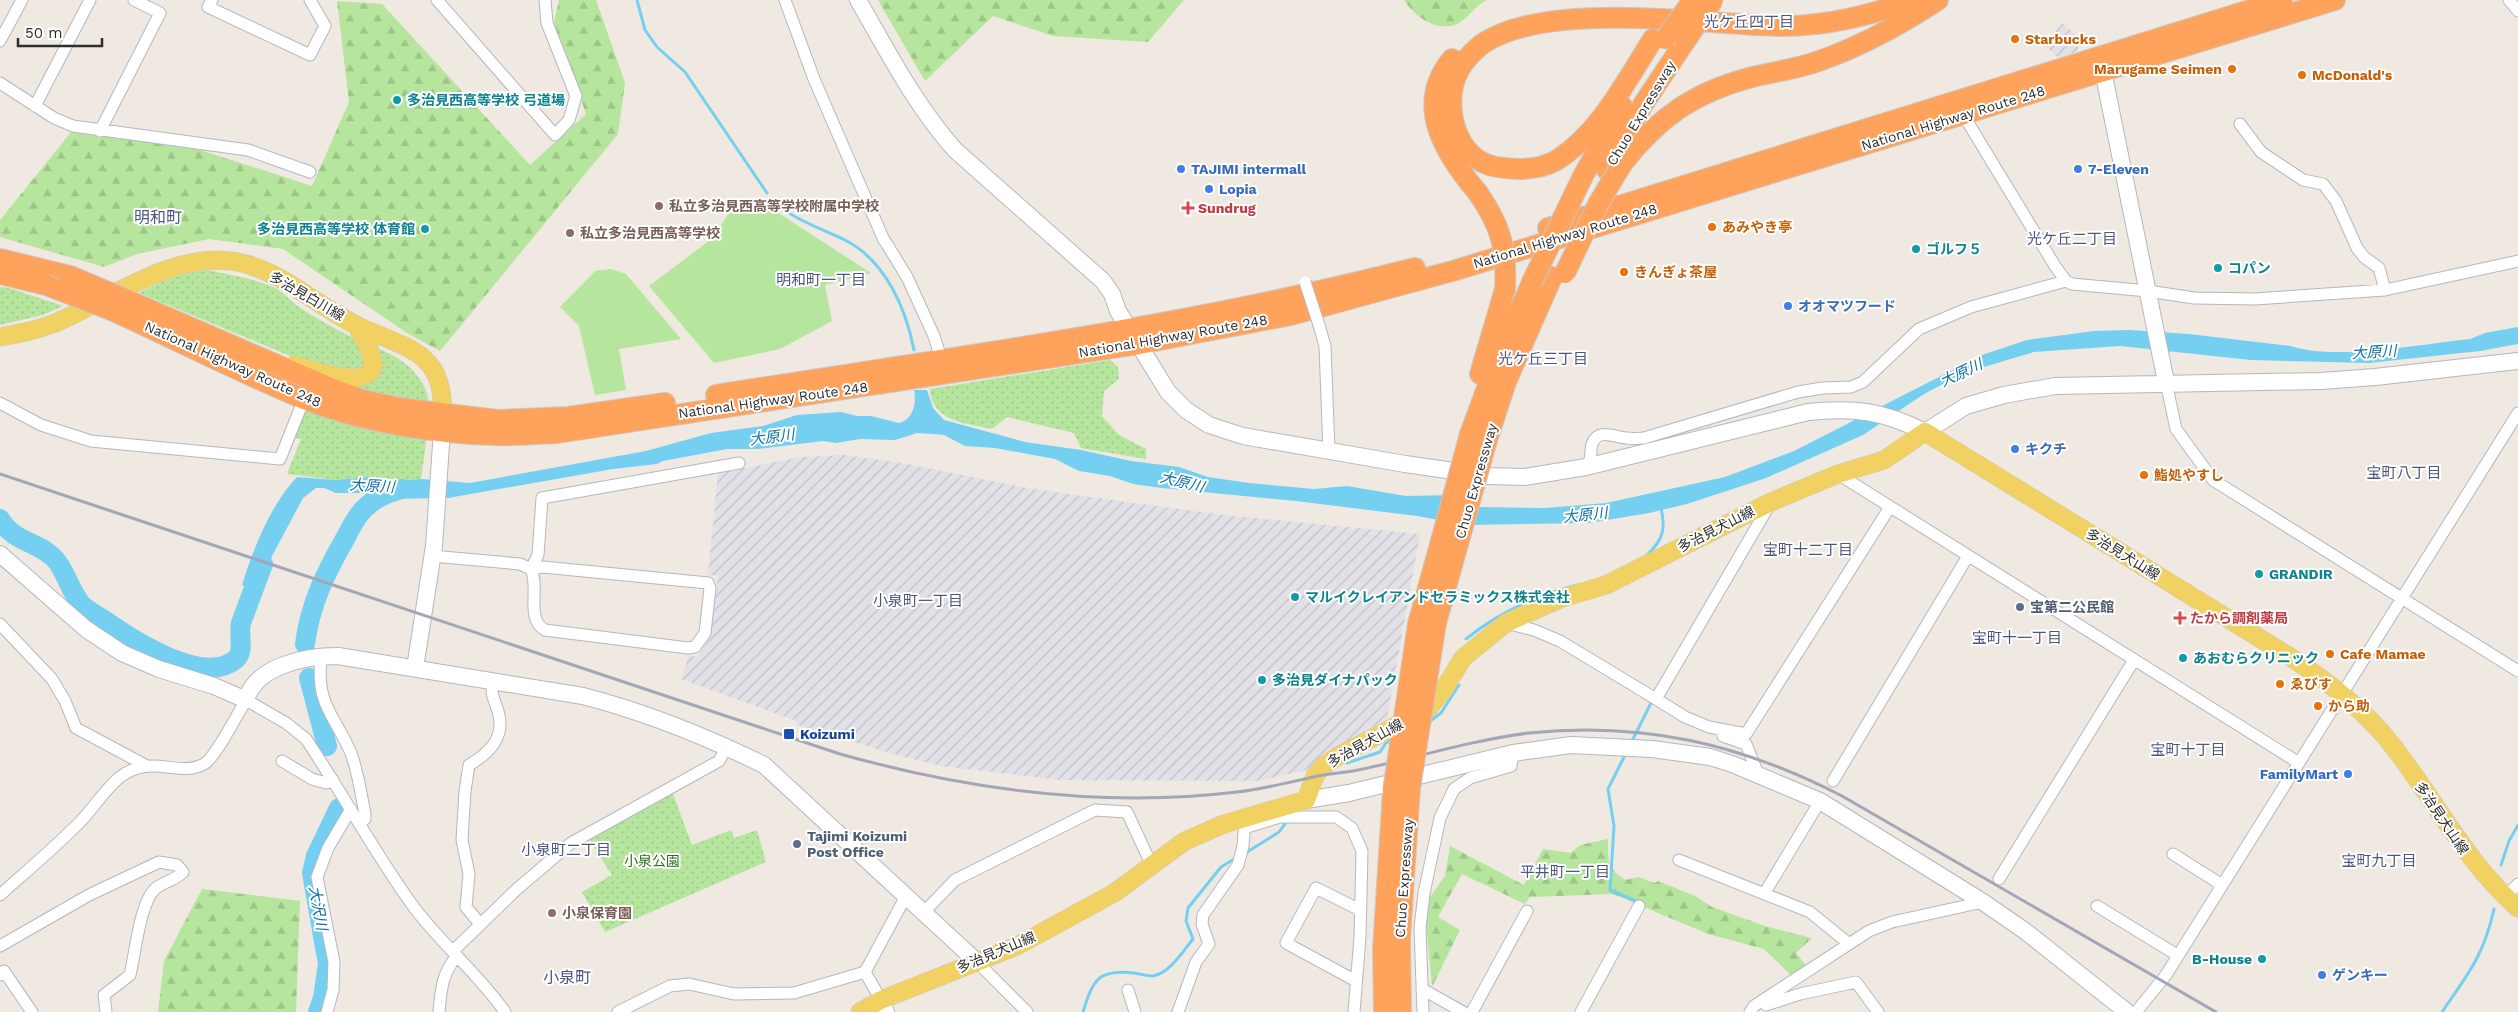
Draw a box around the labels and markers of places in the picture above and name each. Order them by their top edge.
place label: Starbucks [2025,31,2096,47]
marker: Starbucks [2009,33,2021,45]
place label: Marugame Seimen [2094,61,2222,77]
marker: Marugame Seimen [2226,63,2238,75]
place label: McDonald's [2312,67,2393,83]
marker: McDonald's [2296,69,2308,81]
place label: 多治見西高等学校 弓道場 [407,92,565,108]
marker: 多治見西高等学校 弓道場 [391,94,403,106]
place label: TAJIMI intermall [1191,161,1307,177]
place label: 7-Eleven [2088,161,2149,177]
marker: TAJIMI intermall [1175,163,1187,175]
marker: 7-Eleven [2072,163,2084,175]
place label: Lopia [1219,181,1258,197]
marker: Lopia [1203,183,1215,195]
place label: 私立多治見西高等学校附属中学校 [669,198,879,214]
marker: 私立多治見西高等学校附属中学校 [653,200,665,212]
place label: Sundrug [1198,200,1256,216]
marker: Sundrug [1182,202,1194,214]
place label: あみやき亭 [1722,219,1792,235]
place label: 多治見西高等学校 体育館 [257,221,415,237]
marker: あみやき亭 [1706,221,1718,233]
marker: 多治見西高等学校 体育館 [419,223,431,235]
place label: 私立多治見西高等学校 [580,225,720,241]
marker: 私立多治見西高等学校 [564,227,576,239]
place label: ゴルフ５ [1926,241,1982,257]
marker: ゴルフ５ [1910,243,1922,255]
place label: コパン [2228,260,2271,276]
marker: コパン [2212,262,2224,274]
place label: きんぎょ茶屋 [1634,264,1717,280]
marker: きんぎょ茶屋 [1618,266,1630,278]
place label: オオマツフード [1798,298,1896,314]
marker: オオマツフード [1782,300,1794,312]
place label: キクチ [2025,441,2067,457]
marker: キクチ [2009,443,2021,455]
place label: 鮨処やすし [2154,467,2224,483]
marker: 鮨処やすし [2138,469,2150,481]
place label: GRANDIR [2269,566,2333,582]
marker: GRANDIR [2253,568,2265,580]
place label: マルイクレイアンドセラミックス株式会社 [1305,589,1570,605]
marker: マルイクレイアンドセラミックス株式会社 [1289,591,1301,603]
place label: 宝第二公民館 [2030,599,2114,615]
marker: 宝第二公民館 [2014,601,2026,613]
place label: たから調剤薬局 [2190,610,2288,626]
marker: たから調剤薬局 [2174,612,2186,624]
place label: Cafe Mamae [2340,646,2426,662]
marker: Cafe Mamae [2324,648,2336,660]
place label: あおむらクリニック [2193,650,2319,666]
marker: あおむらクリニック [2177,652,2189,664]
place label: 多治見ダイナパック [1272,672,1398,688]
marker: 多治見ダイナパック [1256,674,1268,686]
place label: ゑびす [2290,676,2332,692]
marker: ゑびす [2274,678,2286,690]
place label: から助 [2328,698,2370,714]
marker: から助 [2312,700,2324,712]
place label: Koizumi [800,726,855,742]
marker: Koizumi [782,727,796,741]
place label: FamilyMart [2260,766,2338,782]
marker: FamilyMart [2342,768,2354,780]
place label: Tajimi Koizumi Post Office [807,828,907,860]
marker: Tajimi Koizumi Post Office [791,838,803,850]
place label: 小泉保育園 [562,905,632,921]
marker: 小泉保育園 [546,907,558,919]
place label: B-House [2192,951,2252,967]
marker: B-House [2256,953,2268,965]
place label: ゲンキー [2332,967,2388,983]
marker: ゲンキー [2316,969,2328,981]

